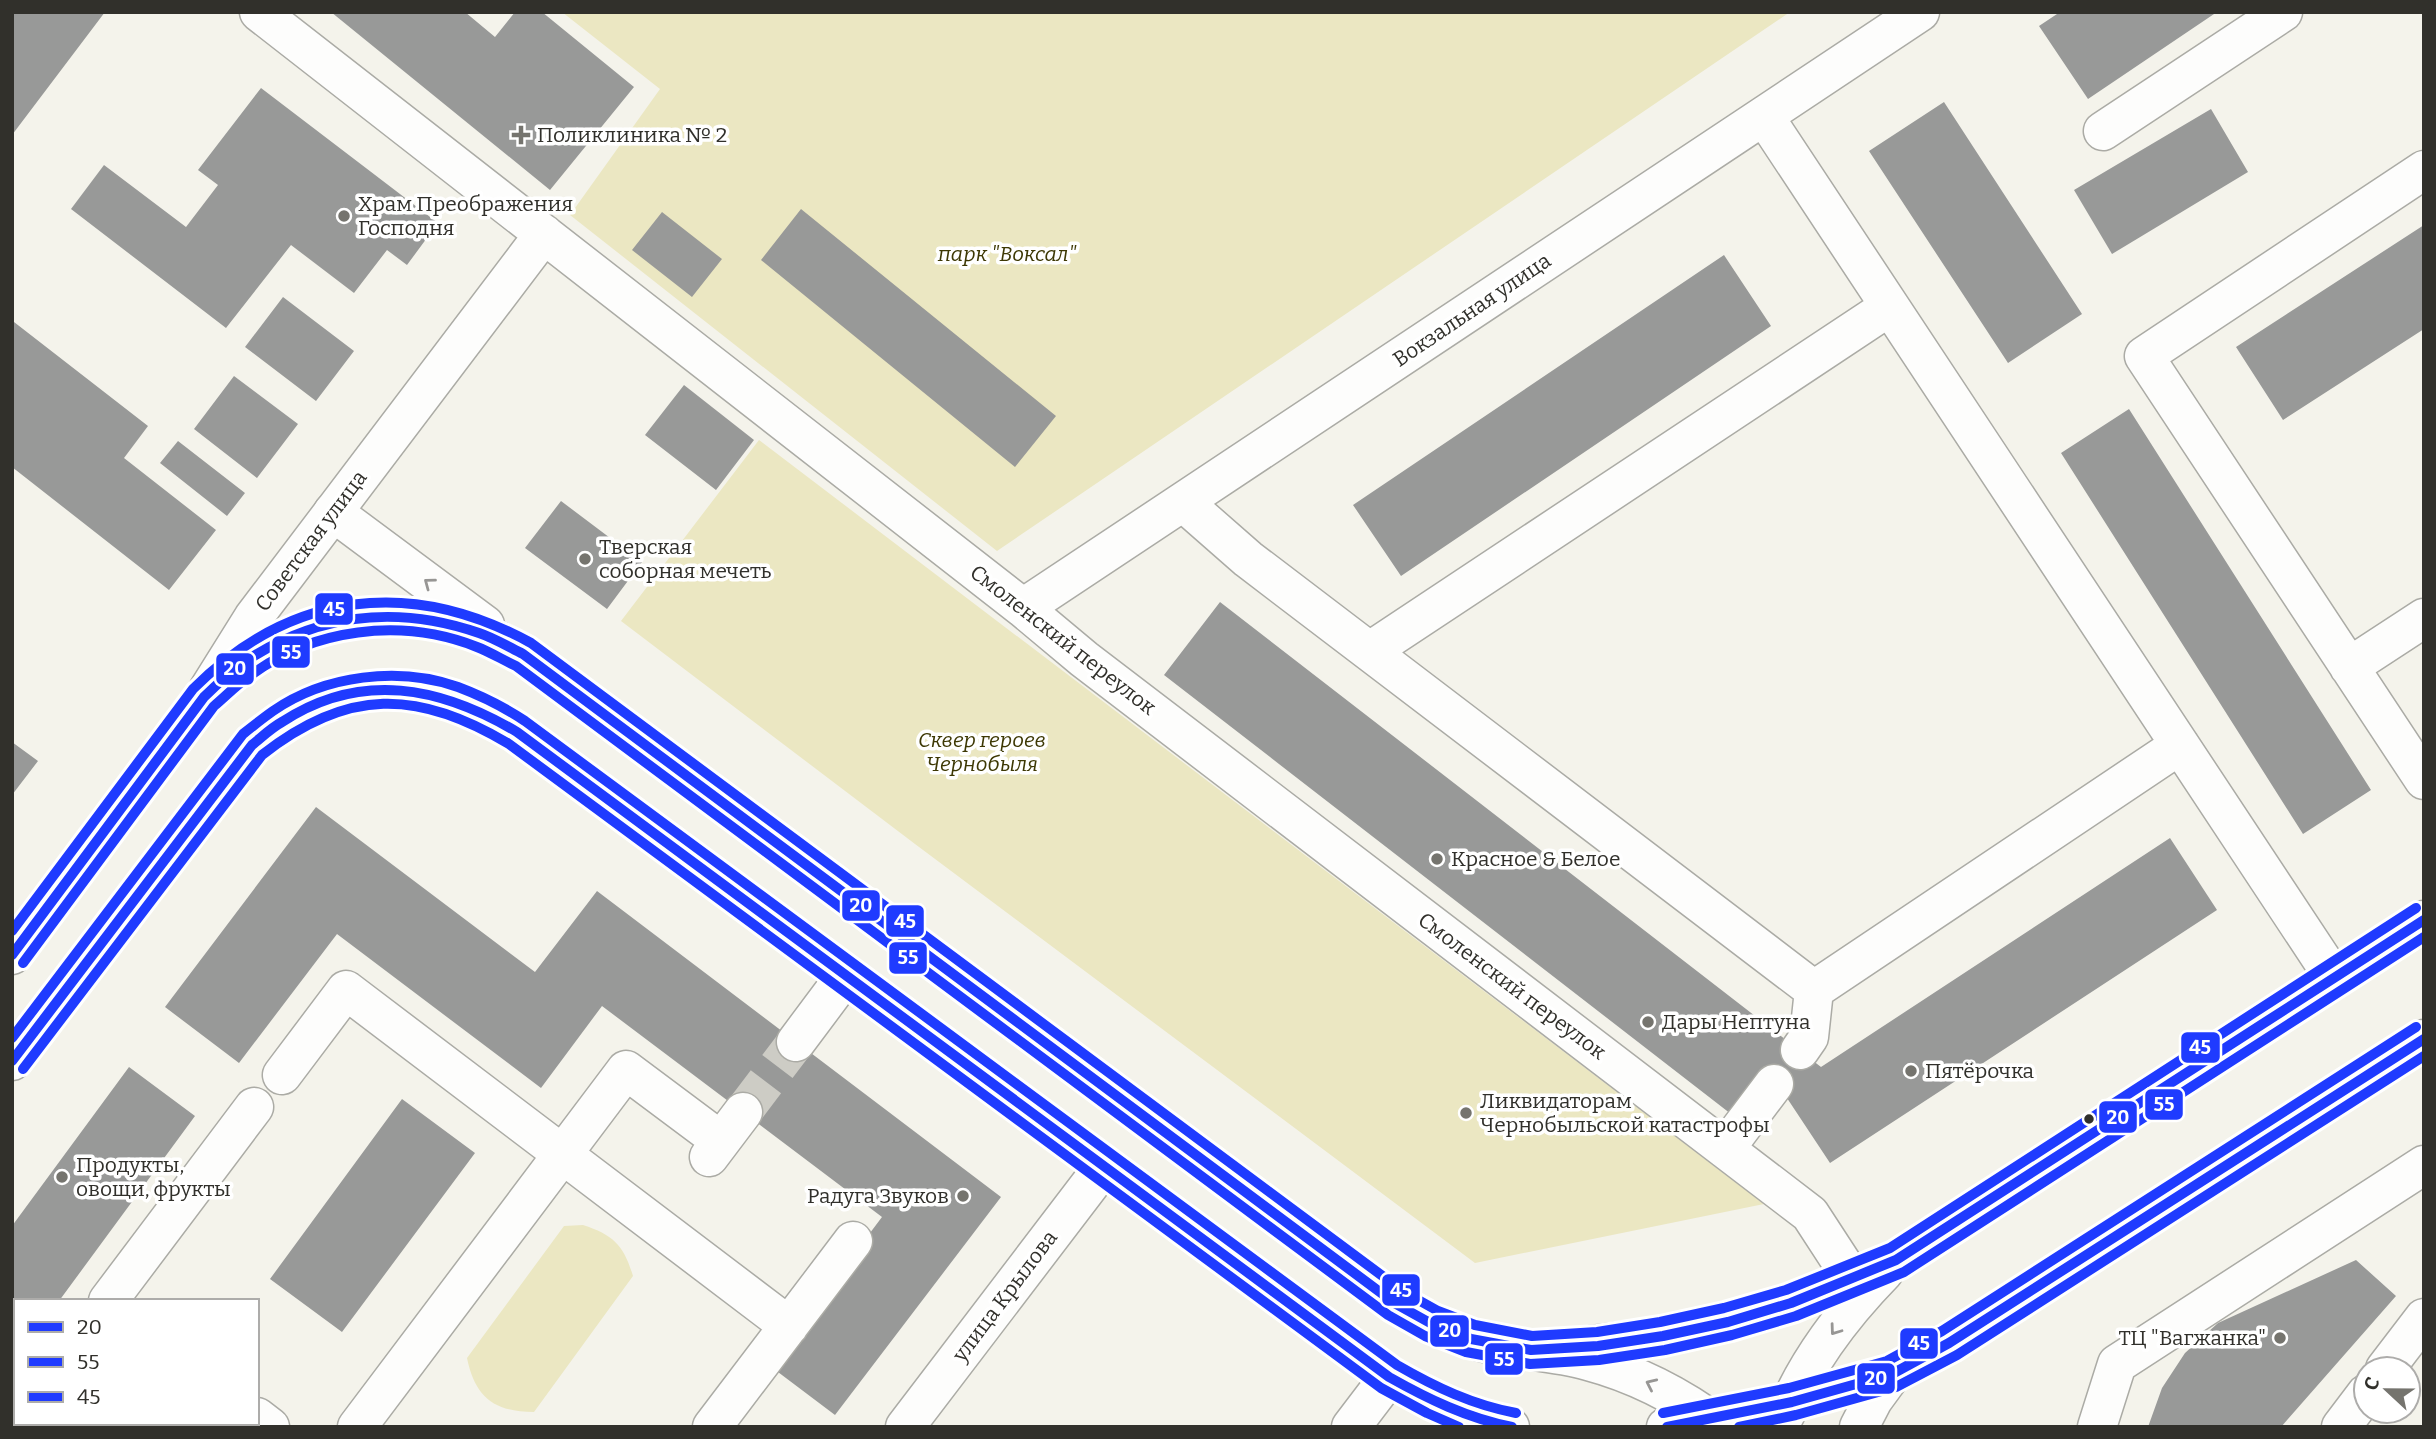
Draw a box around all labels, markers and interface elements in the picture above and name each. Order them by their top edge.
place label: Поликлиника № 2 [537,122,727,148]
marker: Поликлиника № 2 [511,125,531,145]
place label: Храм Преображения Господня [358,191,573,241]
marker: Храм Преображения Господня [336,208,352,224]
park label: парк "Воксал" [937,241,1077,267]
street label: Вокзальная улица [1388,247,1556,373]
street label: Советская улица [249,465,373,617]
place label: Тверская соборная мечеть [599,534,772,584]
marker: Тверская соборная мечеть [577,551,593,567]
street label: Смоленский переулок [965,559,1162,721]
one-way arrow [424,579,437,592]
line badge: 45 [314,592,354,626]
text: 45 [323,598,345,621]
line badge: 55 [271,635,311,669]
text: 55 [281,641,301,664]
line badge: 20 [215,652,255,686]
text: 20 [224,657,246,680]
park label: Сквер героев Чернобыля [918,727,1046,777]
place label: Красное & Белое [1451,846,1620,872]
marker: Красное & Белое [1429,851,1445,867]
line badge: 20 [841,889,881,922]
text: 20 [850,894,872,917]
line badge: 45 [885,904,925,938]
street label: Смоленский переулок [1413,907,1612,1066]
text: 45 [894,910,916,933]
line badge: 55 [888,941,928,975]
text: 55 [898,946,918,969]
place label: Дары Нептуна [1662,1009,1811,1035]
marker: Дары Нептуна [1640,1014,1656,1030]
line badge: 45 [2180,1031,2221,1064]
text: 45 [2189,1036,2211,1059]
place label: Пятёрочка [1925,1058,2035,1084]
marker: Пятёрочка [1903,1063,1919,1079]
place label: Ликвидаторам Чернобыльской катастрофы [1480,1088,1770,1138]
line badge: 55 [2144,1088,2184,1121]
text: 55 [2154,1093,2174,1116]
line badge: 20 [2098,1100,2138,1134]
marker: Ликвидаторам Чернобыльской катастрофы [1458,1105,1474,1121]
text: 20 [2107,1106,2129,1129]
unlabelled marker [2082,1112,2096,1126]
place label: Продукты, овощи, фрукты [76,1152,231,1202]
marker: Продукты, овощи, фрукты [54,1169,70,1185]
place label: Радуга Звуков [807,1183,949,1209]
marker: Радуга Звуков [955,1188,971,1204]
street label: улица Крылова [947,1225,1063,1368]
line badge: 45 [1381,1273,1421,1307]
text: 45 [1390,1279,1412,1302]
legend [14,1299,259,1425]
text: 20 [77,1314,102,1340]
line badge: 20 [1429,1314,1470,1348]
text: 20 [1439,1319,1461,1342]
one-way arrow [1831,1322,1843,1334]
place label: ТЦ "Вагжанка" [2118,1325,2266,1351]
line badge: 45 [1899,1327,1939,1360]
marker: ТЦ "Вагжанка" [2272,1330,2288,1346]
text: 45 [1908,1332,1930,1355]
line badge: 55 [1484,1342,1524,1376]
text: 55 [1494,1348,1514,1371]
text: 55 [77,1349,99,1375]
north arrow [2352,1355,2422,1425]
line badge: 20 [1856,1362,1896,1395]
text: 20 [1865,1367,1887,1390]
text: С [2359,1374,2385,1394]
one-way arrow [1646,1378,1658,1392]
text: 45 [77,1384,100,1410]

